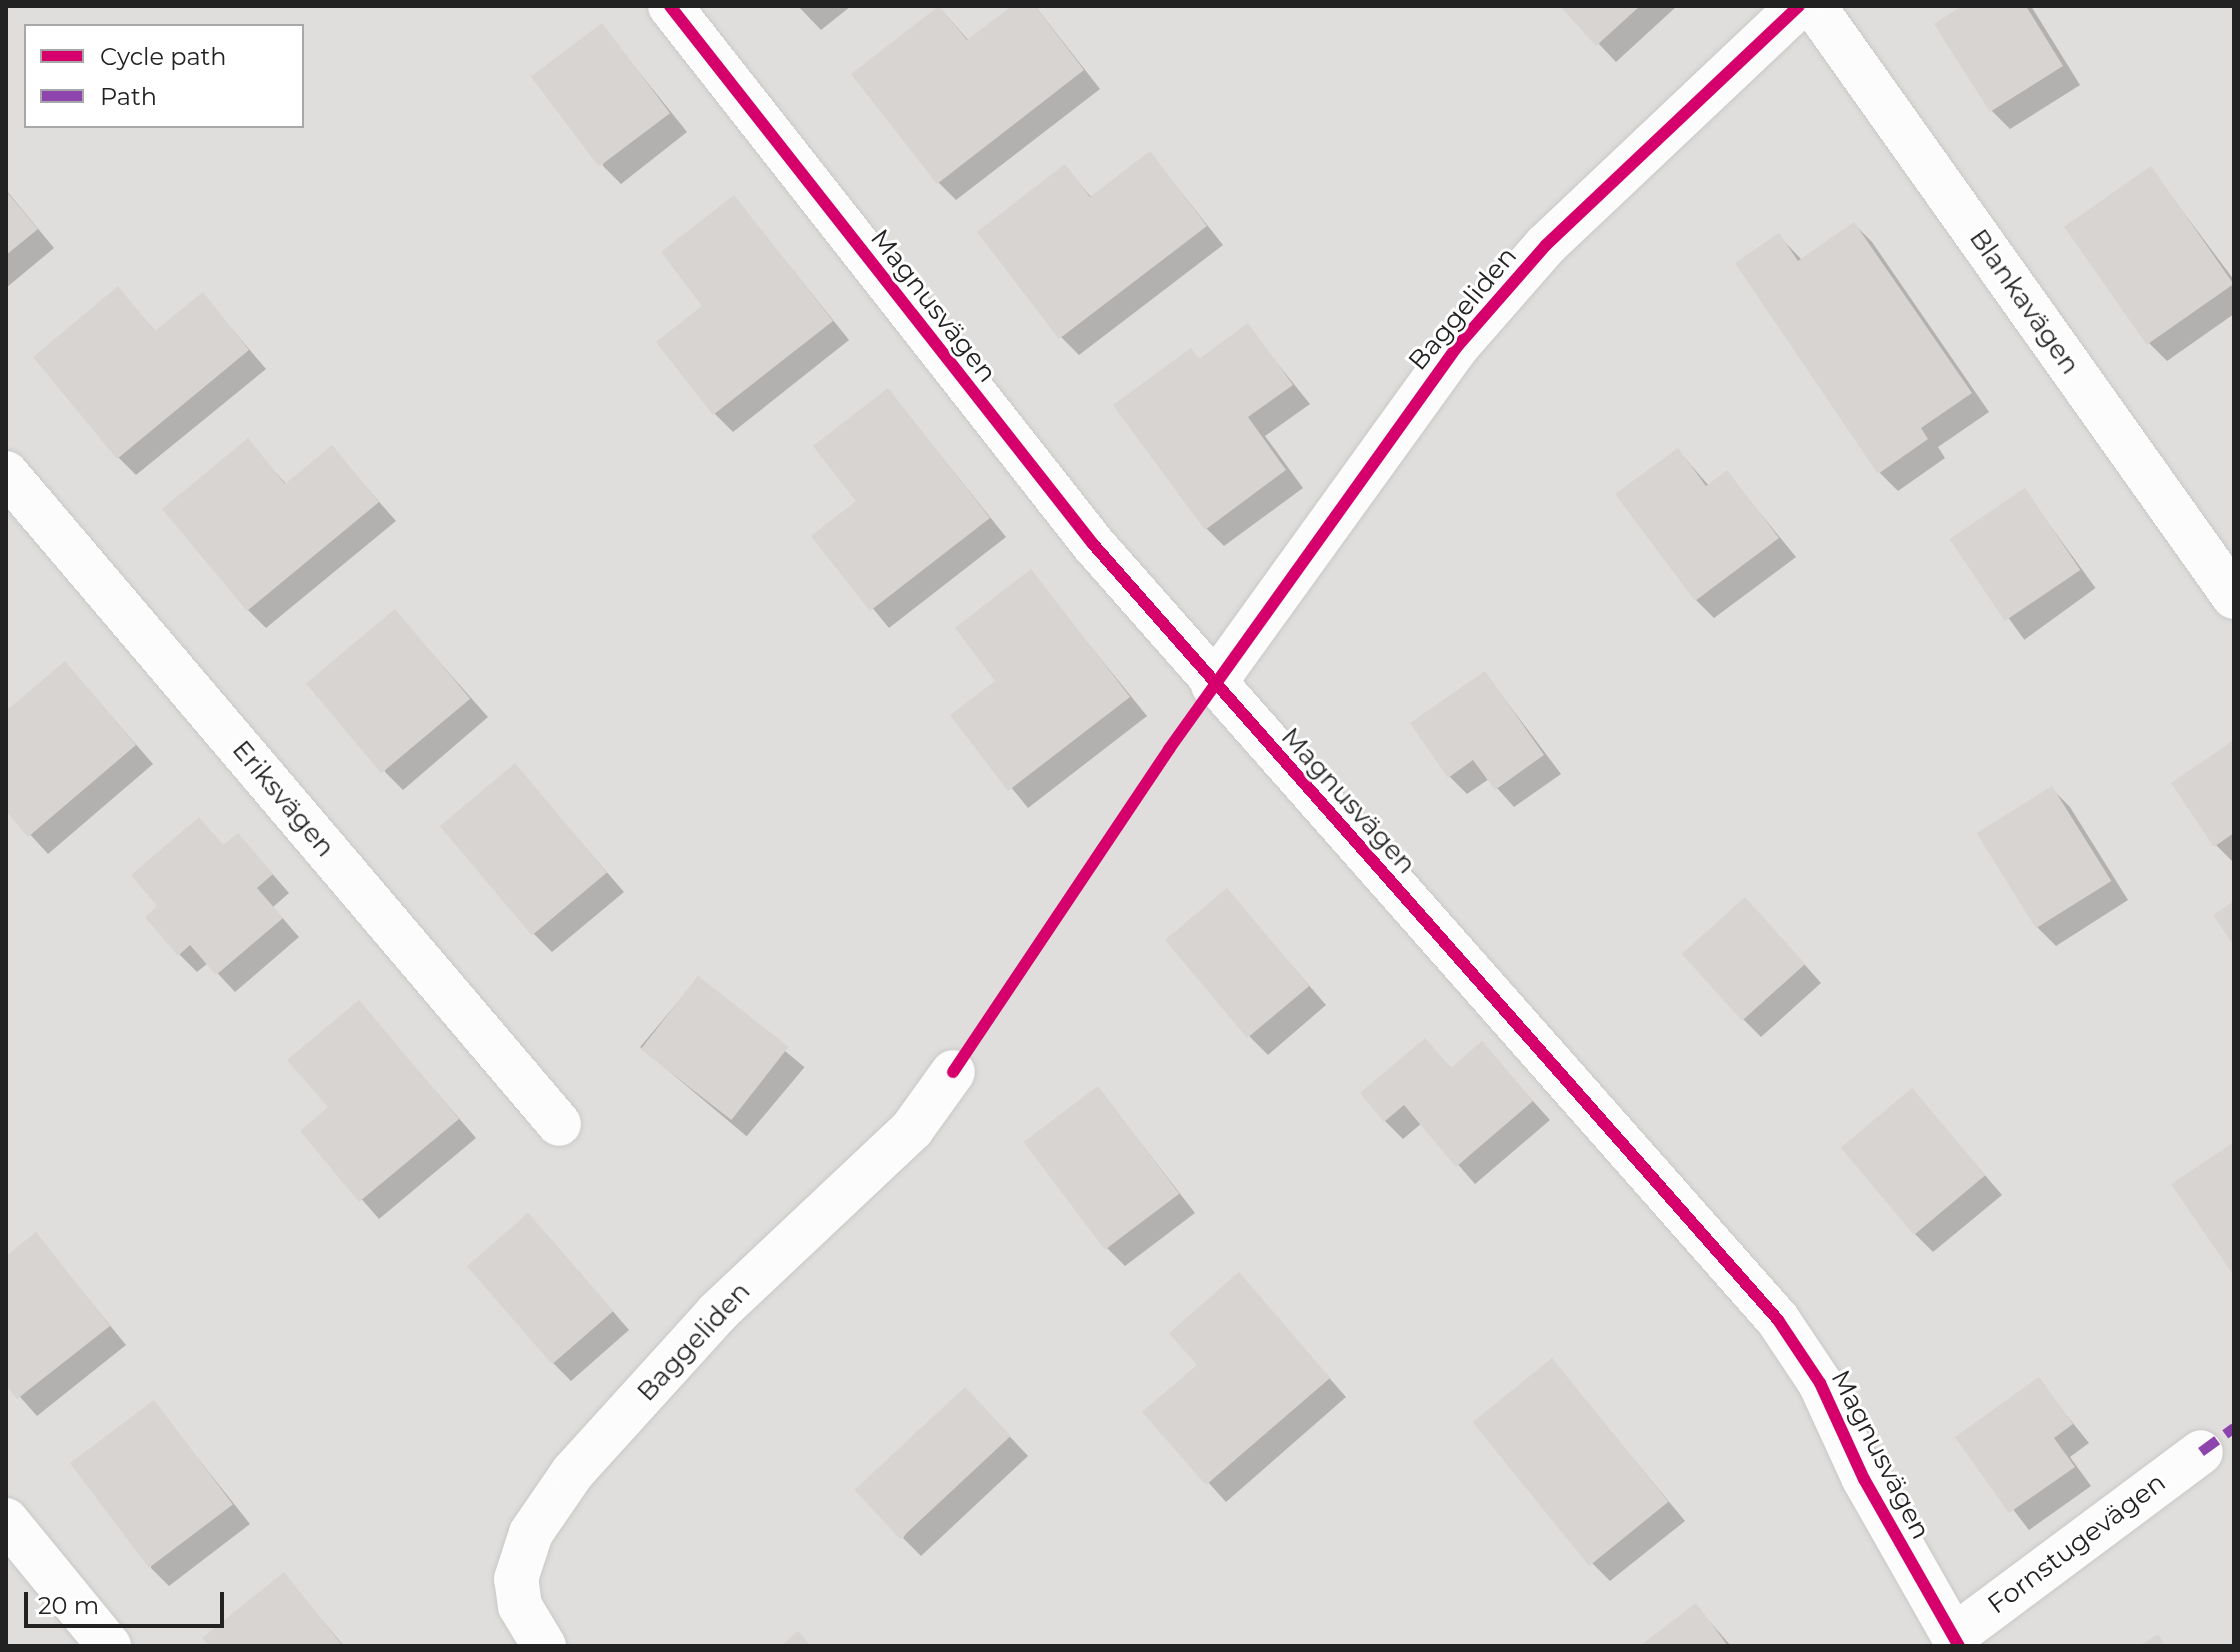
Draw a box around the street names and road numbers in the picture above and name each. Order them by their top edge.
street label: Magnusvägen [864,223,1002,389]
street label: Blankavägen [1962,223,2086,381]
street label: Baggeliden [1402,241,1524,377]
street label: Magnusvägen [1274,722,1422,880]
street label: Eriksvägen [225,735,341,863]
street label: Baggeliden [631,1276,757,1408]
street label: Magnusvägen [1824,1365,1936,1545]
street label: Fornstugevägen [1982,1467,2172,1621]

